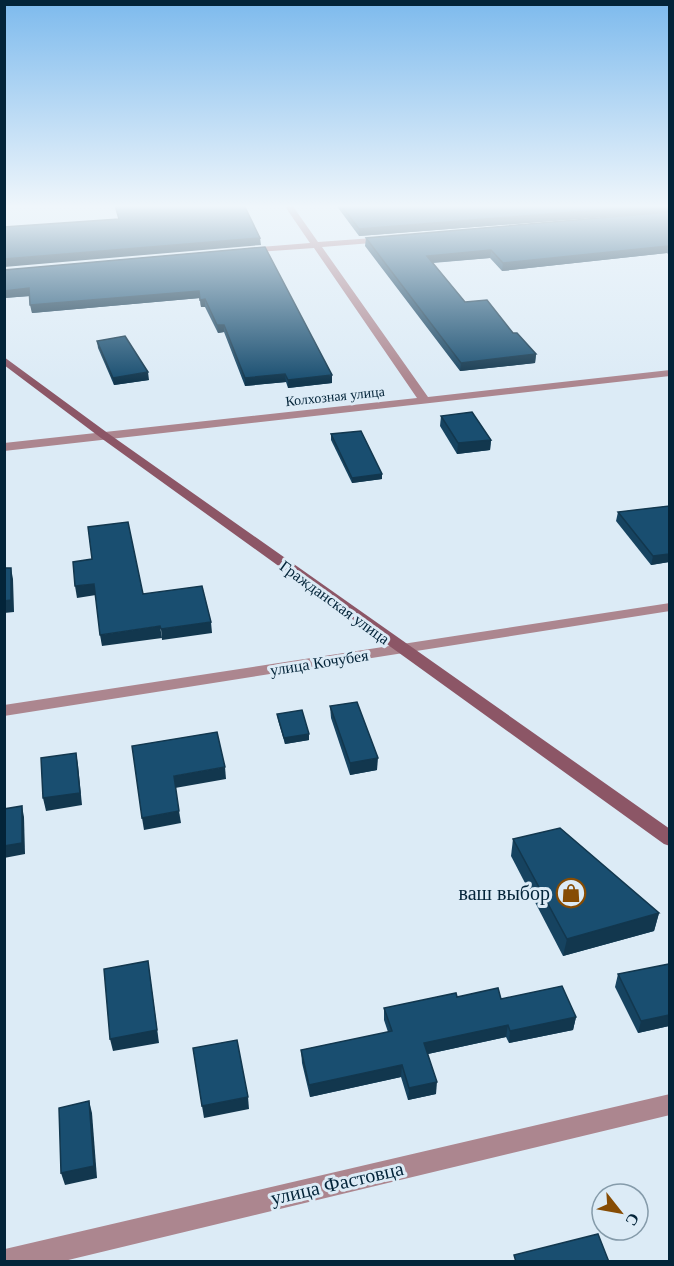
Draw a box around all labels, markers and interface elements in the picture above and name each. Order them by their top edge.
street label: Колхозная улица [285,384,386,409]
street label: Гражданская улица [276,557,393,649]
street label: улица Кочубея [269,646,370,680]
shop icon: ваш выбор [555,877,587,909]
place label: ваш выбор [458,882,550,905]
street label: улица Фастовца [269,1157,406,1210]
north arrow [590,1182,650,1242]
text: С [622,1210,643,1229]

